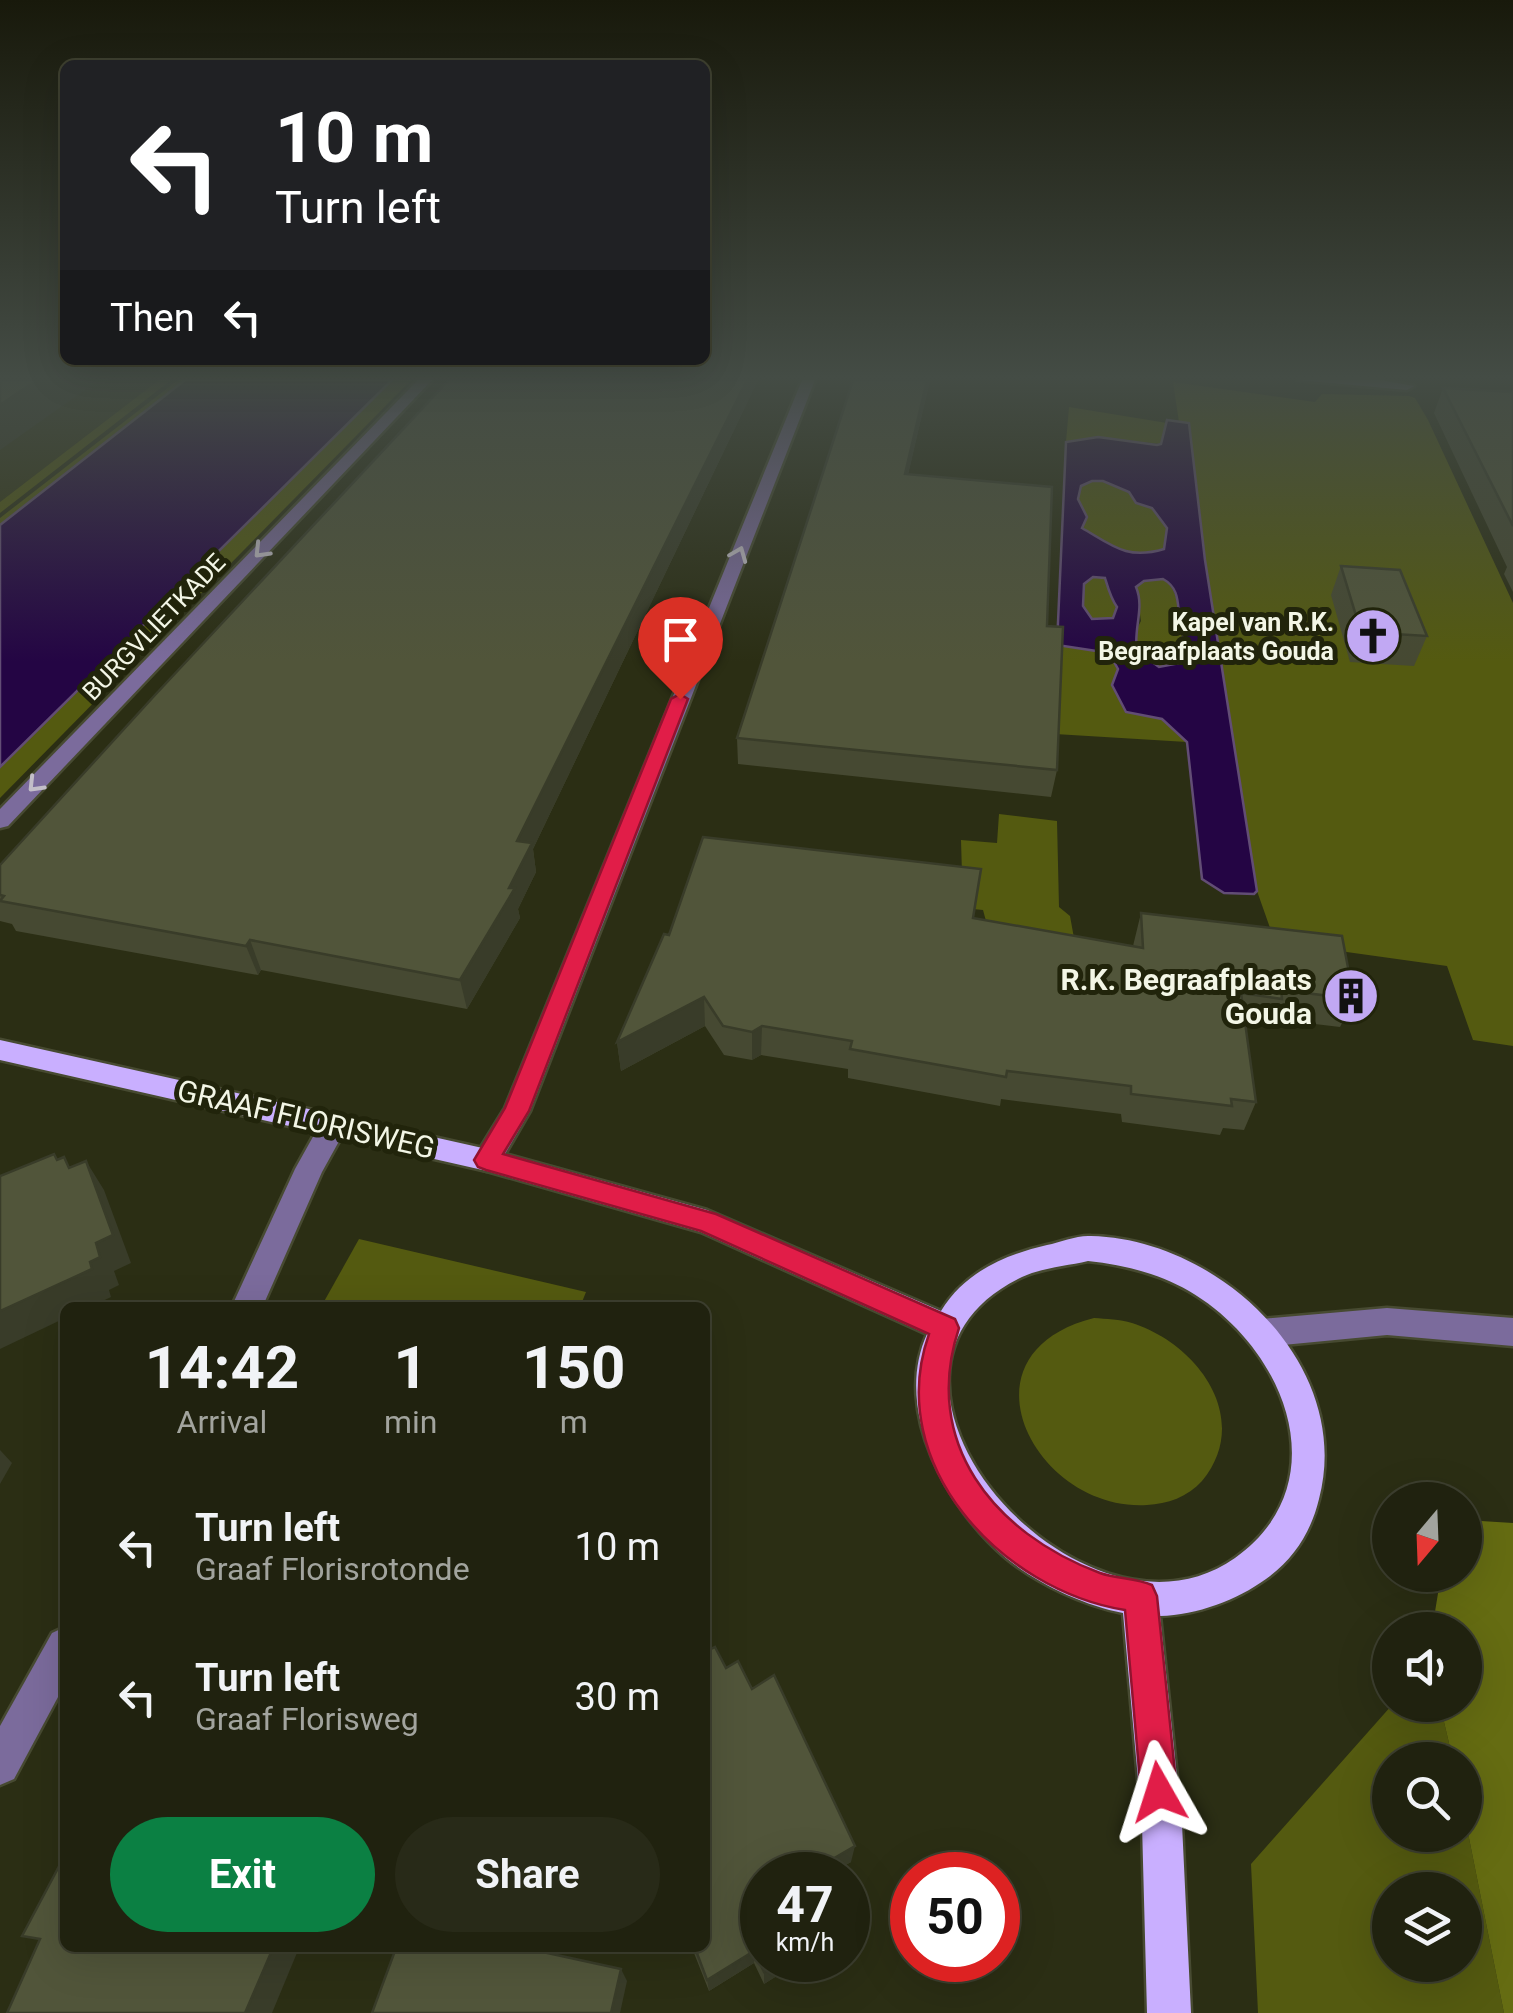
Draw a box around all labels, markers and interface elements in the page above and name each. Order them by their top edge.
text: 10 m [275,97,433,179]
icon: left [110,100,240,230]
text: Turn left [275,181,441,234]
icon: left [215,290,270,345]
text: Then [110,296,195,340]
one-way arrow [255,540,273,558]
one-way arrow [727,546,747,564]
street label: BURGVLIETKADE [77,548,231,706]
pin [638,597,723,700]
church icon: Kapel van R.K. Begraafplaats Gouda [1343,606,1403,666]
place label: Kapel van R.K. Begraafplaats Gouda [1098,608,1334,666]
icon: arrive [653,612,708,667]
one-way arrow [29,773,47,791]
place label: R.K. Begraafplaats Gouda [1061,962,1312,1031]
building icon: R.K. Begraafplaats Gouda [1321,966,1381,1026]
street label: GRAAF FLORISWEG [174,1072,438,1166]
text: 14:42 [145,1332,299,1403]
text: 1 [393,1332,428,1403]
text: 150 [522,1332,625,1403]
text: Arrival [177,1403,267,1441]
text: min [384,1403,437,1441]
text: m [560,1403,588,1441]
north arrow [1372,1482,1482,1592]
map controls [1372,1482,1482,1982]
text: Turn left [195,1506,340,1550]
icon: left [110,1520,165,1575]
text: 10 m [575,1525,660,1569]
text: Graaf Florisrotonde [195,1550,470,1588]
button: sound [1372,1612,1482,1722]
text: Turn left [195,1656,340,1700]
icon: left [110,1670,165,1725]
text: 30 m [575,1675,660,1719]
text: Graaf Florisweg [195,1700,419,1738]
position arrow [1107,1740,1211,1844]
button: search [1372,1742,1482,1852]
button: Exit [110,1817,375,1932]
button: Share [395,1817,660,1932]
speed limit sign: 50 [890,1852,1020,1982]
button: layers [1372,1872,1482,1982]
text: 47 [776,1876,834,1934]
text: km/h [776,1928,834,1957]

